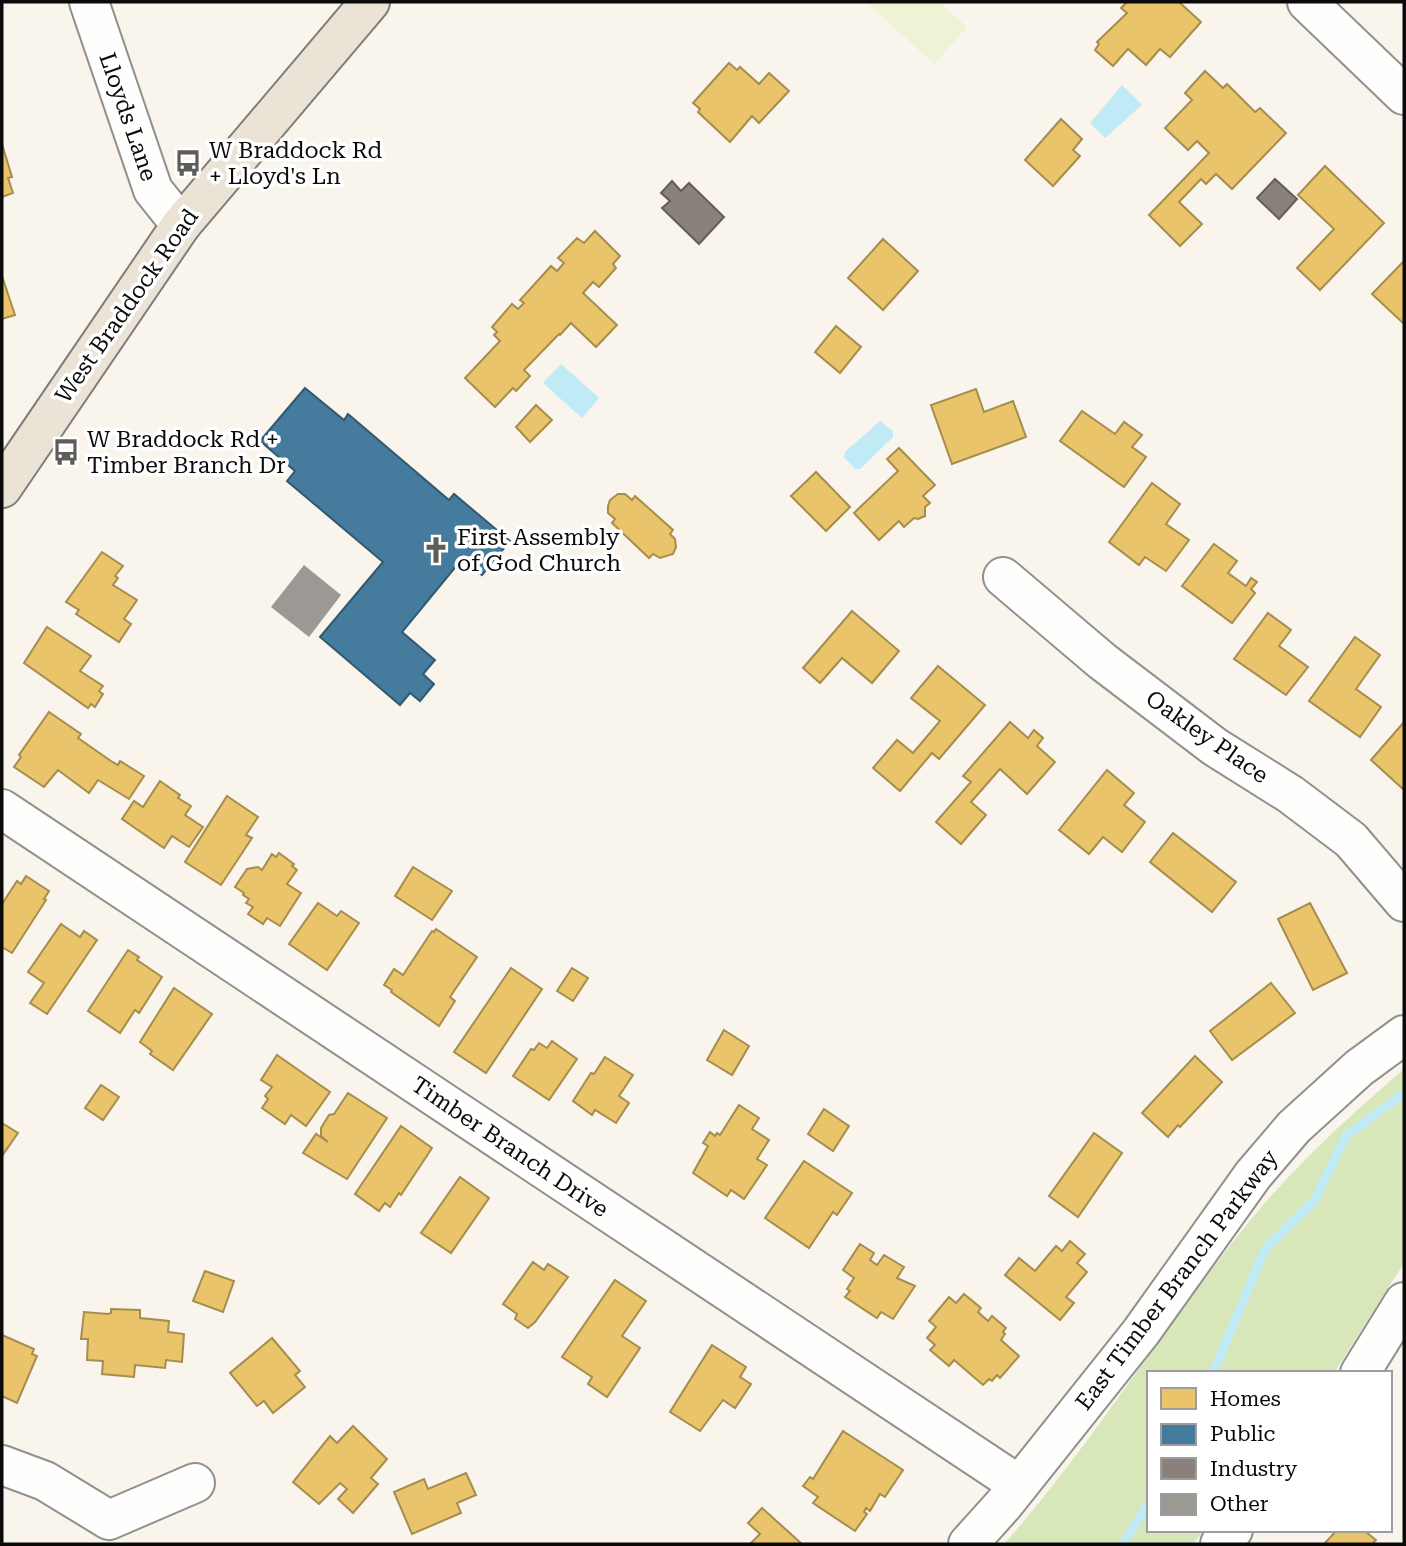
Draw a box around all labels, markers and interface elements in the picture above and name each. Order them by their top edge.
street label: Lloyds Lane [93,49,163,185]
place label: W Braddock Rd + Lloyd's Ln [209,137,382,190]
bus stop icon: W Braddock Rd + Lloyd's Ln [173,148,203,178]
street label: West Braddock Road [50,204,204,408]
place label: W Braddock Rd + Timber Branch Dr [87,426,286,479]
bus stop icon: W Braddock Rd + Timber Branch Dr [51,437,81,467]
place label: First Assembly of God Church [457,524,621,577]
church icon: First Assembly of God Church [421,535,451,565]
street label: Oakley Place [1141,685,1273,789]
street label: Timber Branch Drive [406,1071,614,1223]
street label: East Timber Branch Parkway [1070,1144,1284,1415]
legend [1147,1371,1392,1532]
text: Homes [1210,1387,1281,1411]
text: Public [1210,1422,1276,1446]
text: Industry [1210,1457,1298,1481]
text: Other [1210,1492,1269,1516]

